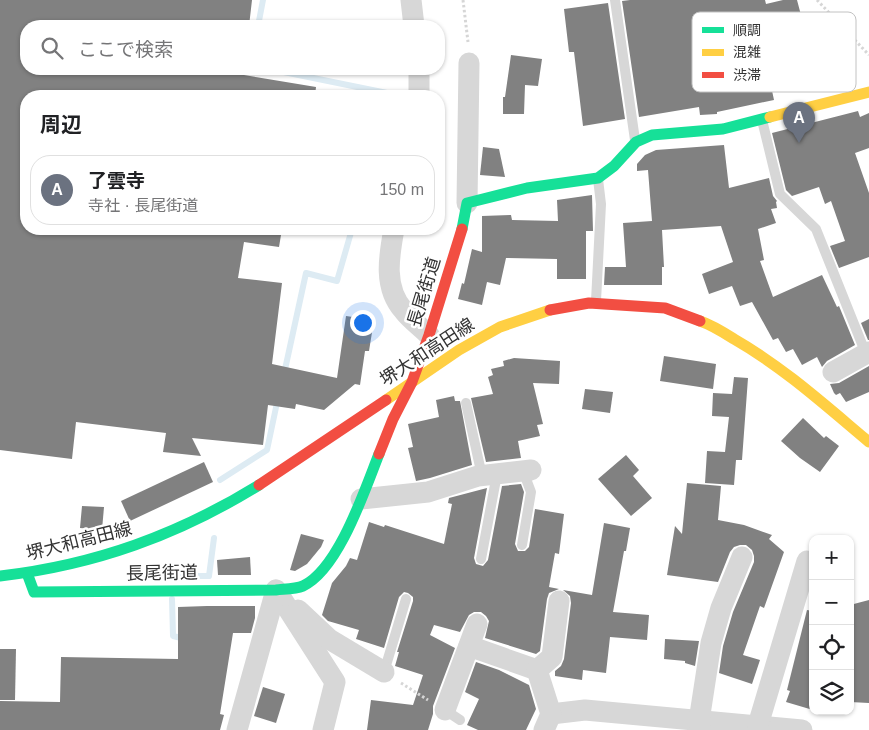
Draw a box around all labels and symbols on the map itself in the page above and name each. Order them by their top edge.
legend [692,12,856,92]
text: 順調 [733,22,761,38]
text: 混雑 [733,44,761,60]
text: 渋滞 [733,67,761,83]
pin: A [783,102,815,143]
street label: 長尾街道 [404,255,444,329]
your location [350,310,376,336]
street label: 堺大和高田線 [376,314,478,390]
street label: 堺大和高田線 [24,518,134,564]
street label: 長尾街道 [126,562,198,584]

